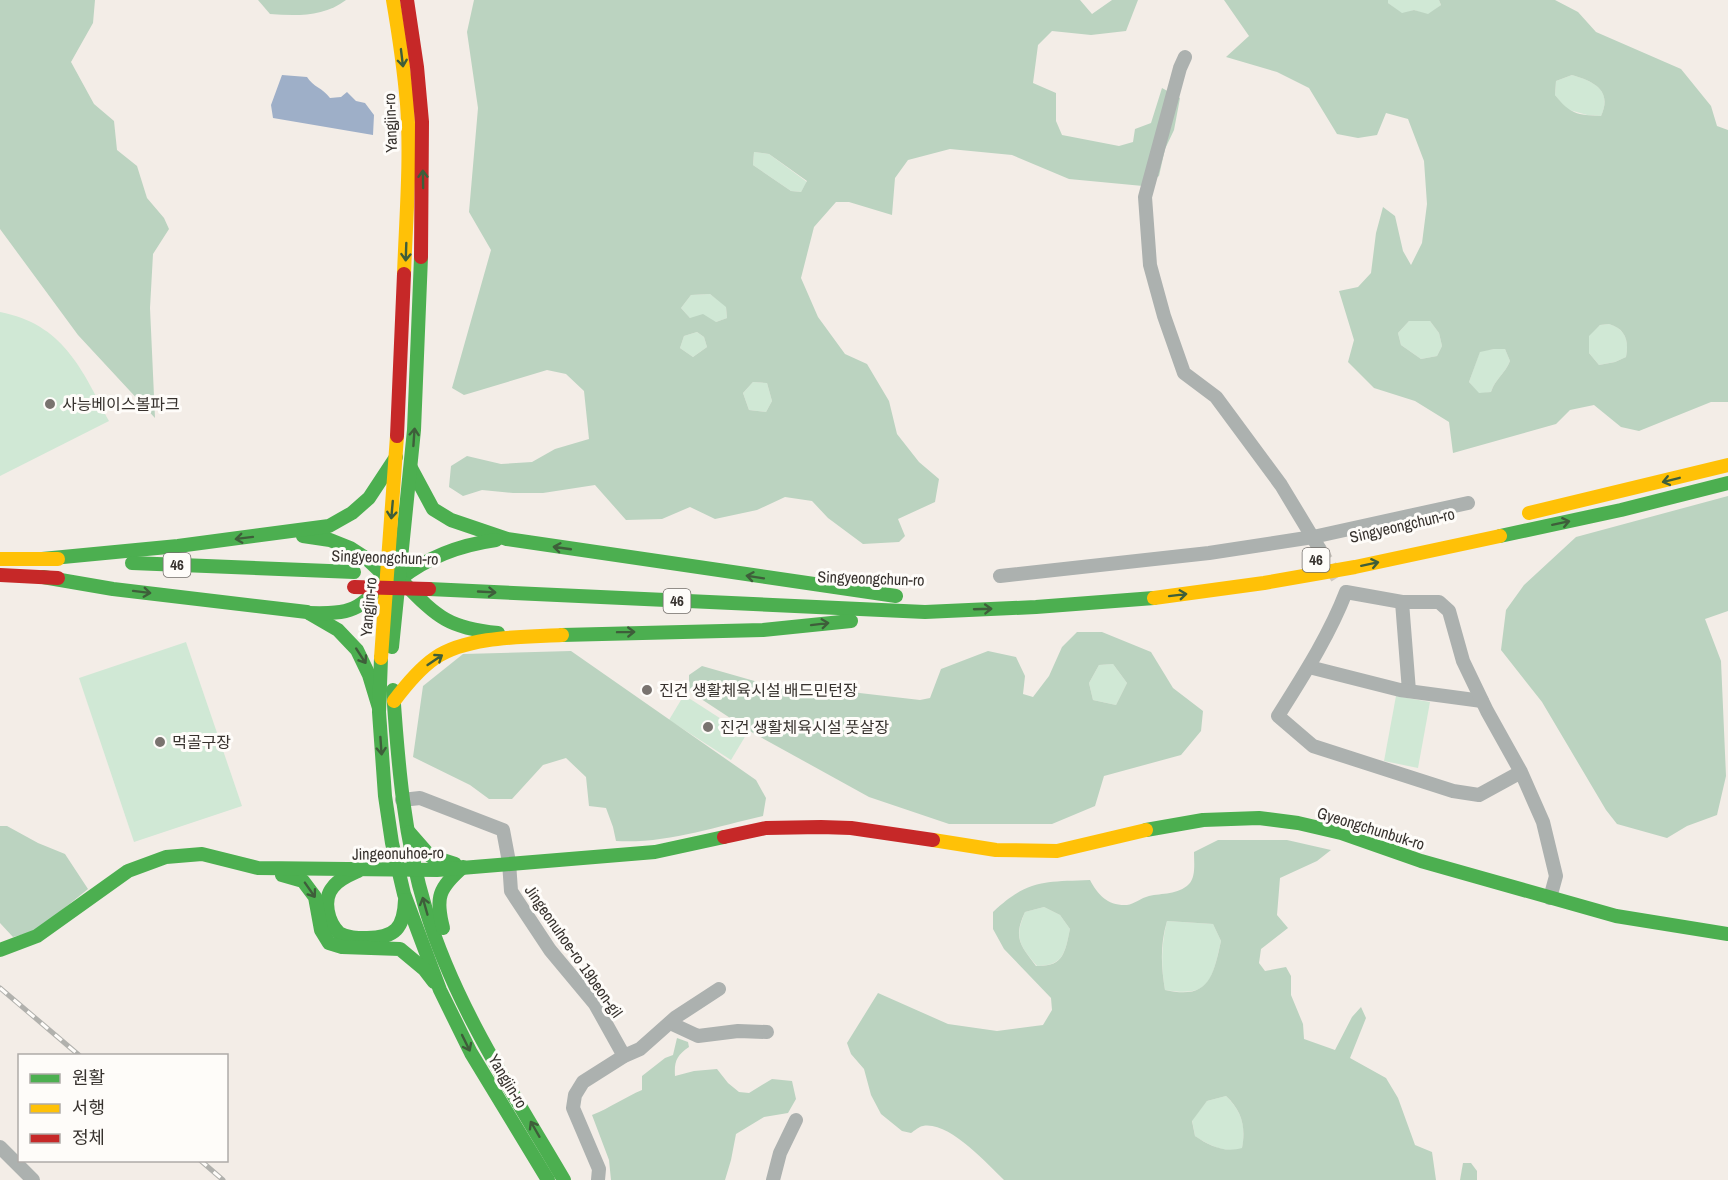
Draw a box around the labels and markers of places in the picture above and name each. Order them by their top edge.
place label: 사능베이스볼파크 [62,393,180,415]
marker: 사능베이스볼파크 [43,397,57,411]
place label: 진건 생활체육시설 배드민턴장 [659,679,858,701]
marker: 진건 생활체육시설 배드민턴장 [640,683,654,697]
place label: 진건 생활체육시설 풋살장 [720,716,889,738]
marker: 진건 생활체육시설 풋살장 [701,720,715,734]
place label: 먹골구장 [172,731,231,753]
marker: 먹골구장 [153,735,167,749]

